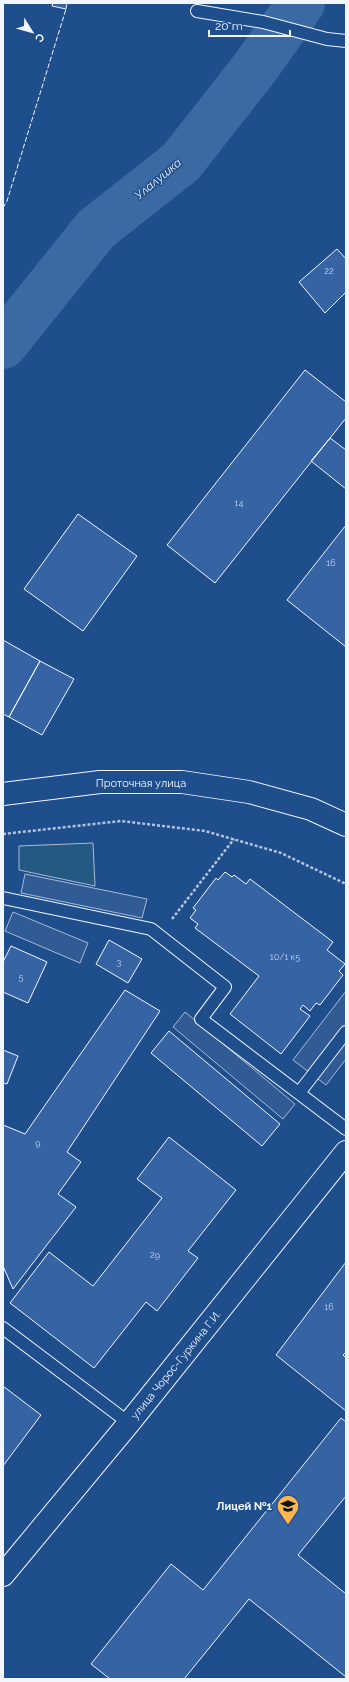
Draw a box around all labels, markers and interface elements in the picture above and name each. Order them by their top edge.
north arrow [12,12,52,52]
scale bar [209,12,290,38]
text: 20 m [215,19,243,33]
text: С [32,31,47,45]
water label: Улалушка [132,155,184,203]
house number: 22 [324,266,334,276]
house number: 14 [235,498,243,508]
house number: 16 [326,558,336,568]
street label: Проточная улица [96,777,186,790]
house number: 10/1 к5 [270,952,300,962]
house number: 3 [117,957,122,967]
house number: 5 [19,972,24,982]
house number: 9 [35,1138,41,1148]
house number: 29 [150,1250,160,1260]
house number: 16 [324,1302,334,1312]
street label: улица Чорос-Гуркина Г.И. [128,1308,224,1422]
school or university icon: Лицей №1 [275,1493,301,1526]
place label: Лицей №1 [216,1500,273,1513]

